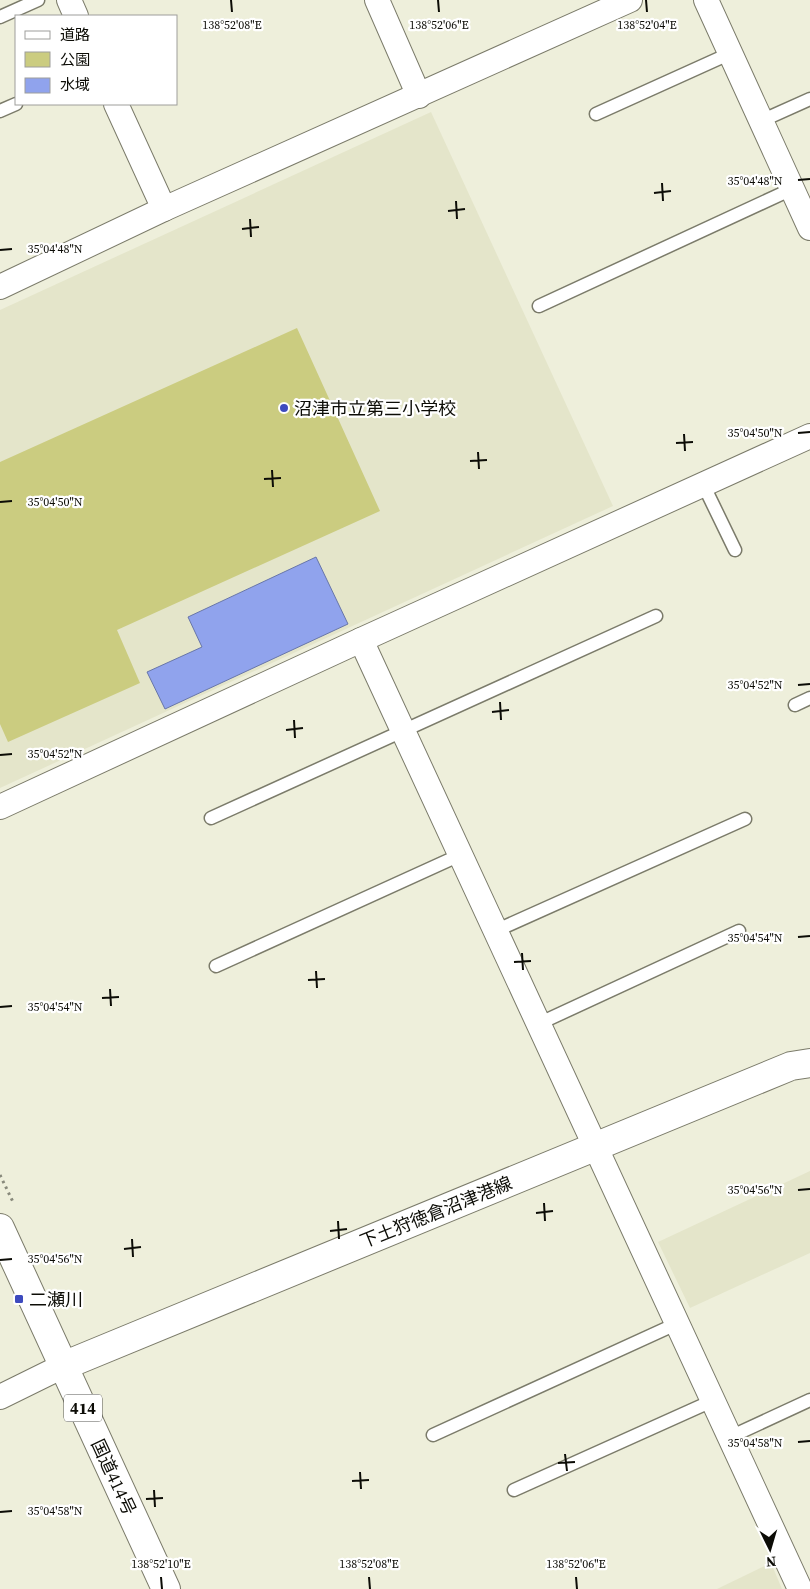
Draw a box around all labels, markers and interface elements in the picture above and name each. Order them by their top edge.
legend [15,15,178,105]
text: 138°52'08"E [202,17,262,33]
text: 138°52'06"E [409,17,469,33]
text: 138°52'04"E [617,17,677,33]
text: 道路 [60,24,90,45]
text: 公園 [60,49,90,70]
text: 水域 [60,74,90,95]
text: 35°04'48"N [727,173,783,189]
text: 35°04'48"N [27,241,83,257]
place label: 沼津市立第三小学校 [294,396,456,421]
marker: 沼津市立第三小学校 [278,402,290,414]
text: 35°04'50"N [727,425,783,441]
text: 35°04'50"N [27,494,83,510]
text: 35°04'52"N [727,677,783,693]
text: 35°04'52"N [27,746,83,762]
text: 35°04'54"N [727,930,783,946]
text: 35°04'54"N [27,999,83,1015]
street label: 下土狩徳倉沼津港線 [356,1170,516,1254]
text: 35°04'56"N [727,1182,783,1198]
text: 35°04'56"N [27,1251,83,1267]
place label: 二瀬川 [29,1287,83,1312]
marker: 二瀬川 [13,1293,25,1305]
road number: 414 [64,1395,102,1422]
street label: 国道414号 [86,1435,142,1519]
text: 35°04'58"N [727,1435,783,1451]
text: 35°04'58"N [27,1503,83,1519]
north arrow [745,1524,795,1574]
text: N [765,1552,777,1572]
text: 138°52'10"E [131,1556,191,1572]
text: 138°52'08"E [339,1556,399,1572]
text: 138°52'06"E [546,1556,606,1572]

